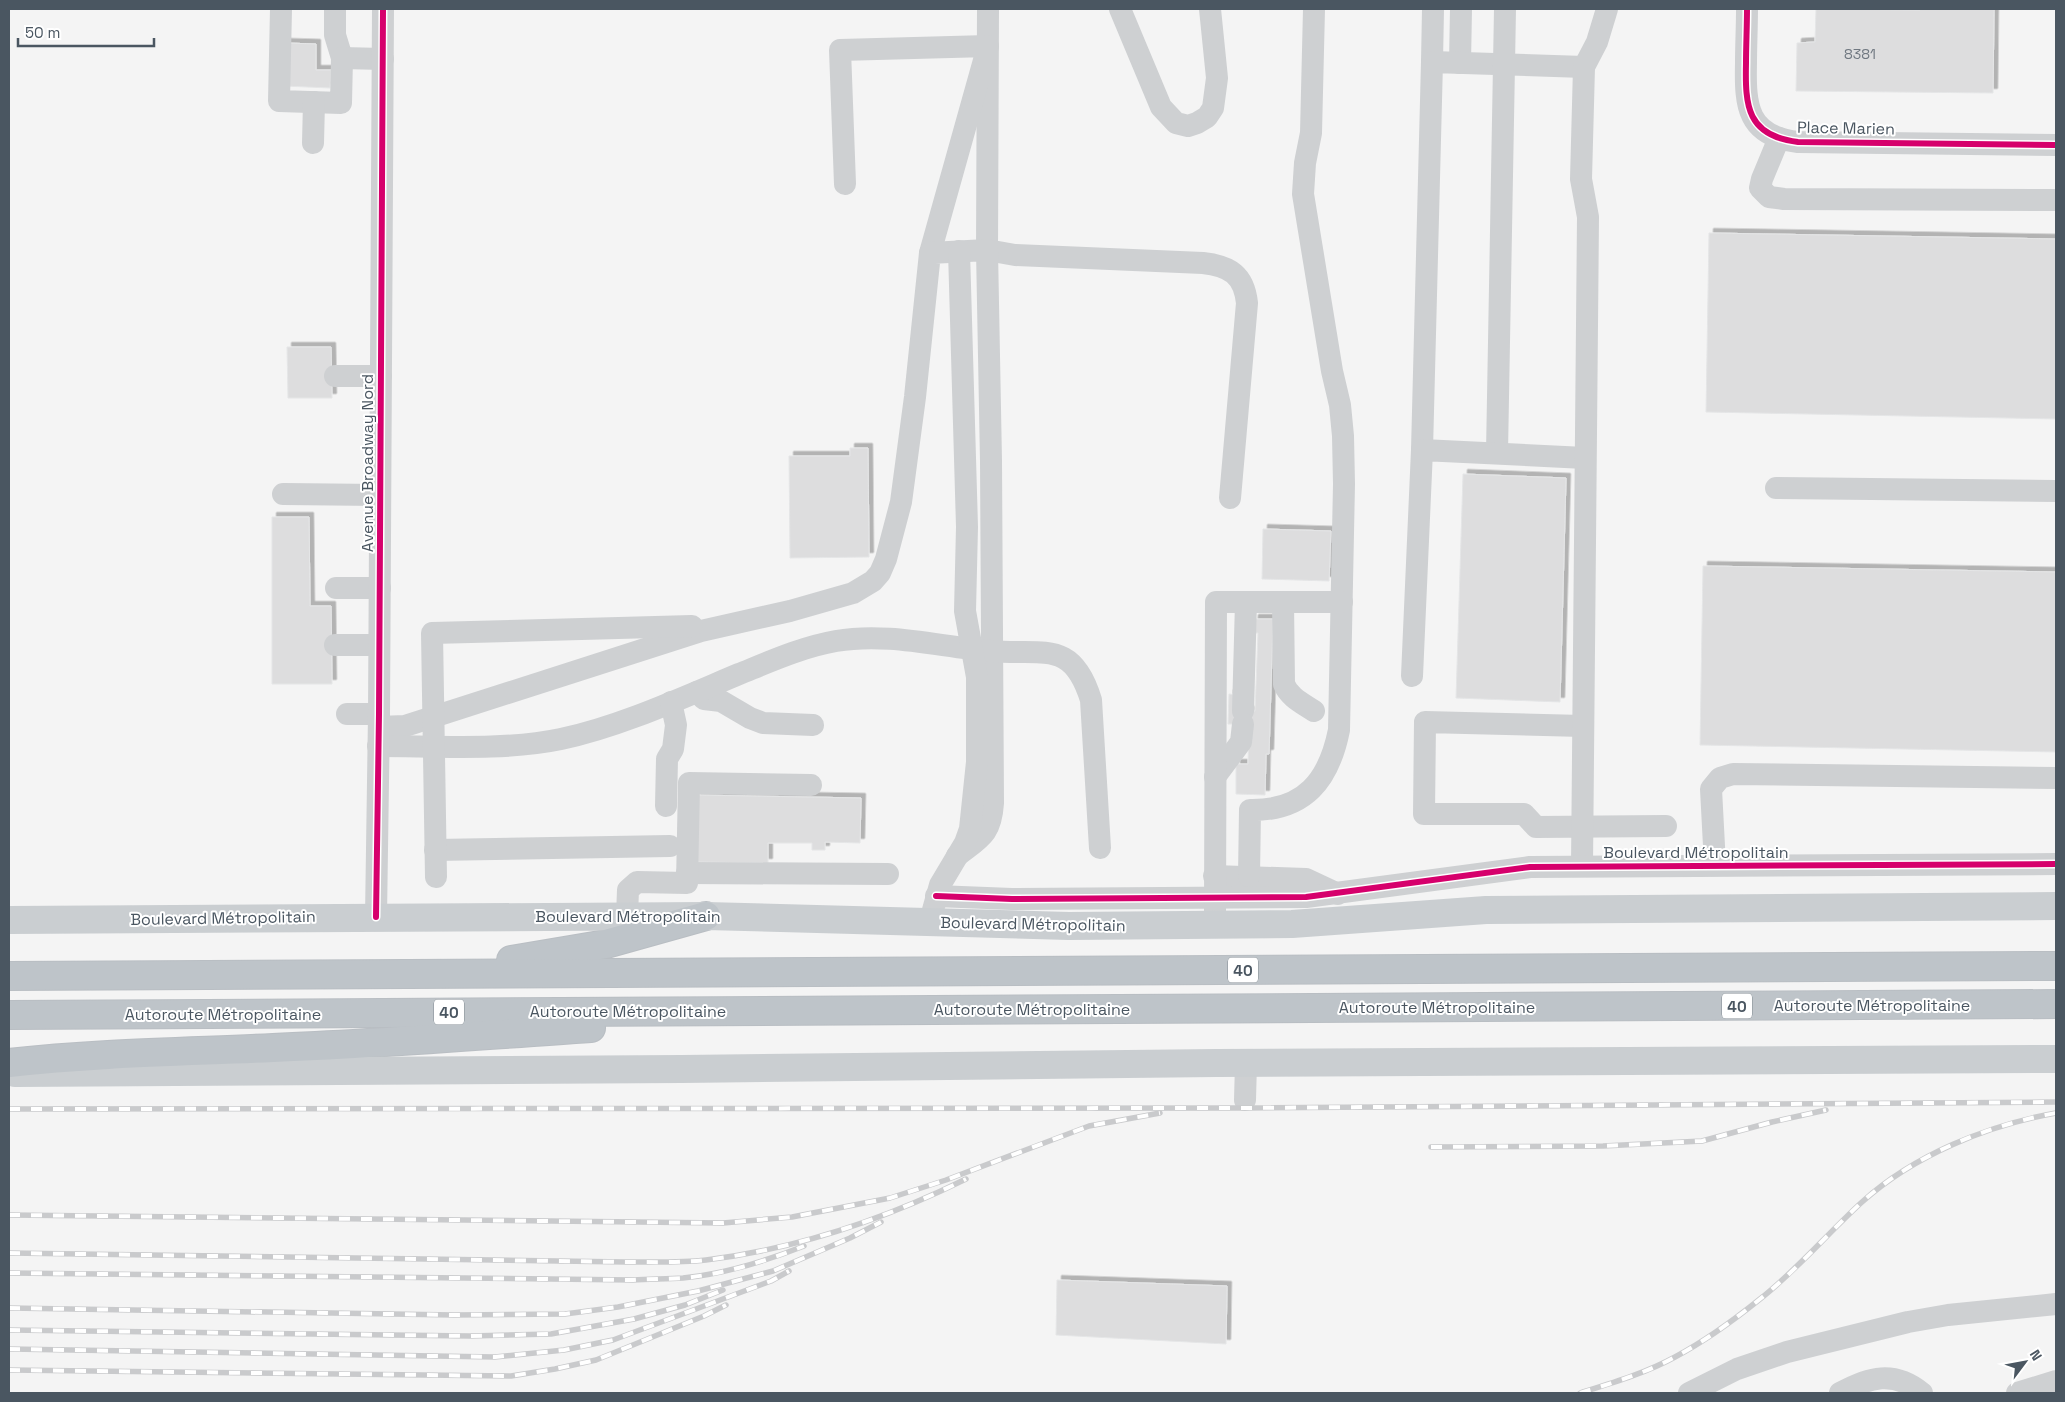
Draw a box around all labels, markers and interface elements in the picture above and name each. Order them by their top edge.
scale bar [18,15,154,47]
text: 50 m [25,23,60,42]
house number: 8381 [1844,45,1876,63]
street label: Place Marien [1797,117,1895,139]
street label: Avenue Broadway Nord [357,374,378,552]
street label: Boulevard Métropolitain [1603,842,1789,863]
street label: Boulevard Métropolitain [130,906,316,930]
street label: Boulevard Métropolitain [535,906,721,927]
street label: Boulevard Métropolitain [940,912,1126,936]
road number: 40 [1228,958,1258,982]
road number: 40 [1722,994,1752,1018]
street label: Autoroute Métropolitaine [1774,995,1970,1016]
street label: Autoroute Métropolitaine [1339,997,1535,1018]
street label: Autoroute Métropolitaine [934,999,1130,1020]
road number: 40 [434,1000,464,1024]
street label: Autoroute Métropolitaine [530,1001,726,1022]
street label: Autoroute Métropolitaine [125,1004,321,1025]
north arrow [2000,1337,2050,1387]
text: N [2026,1346,2046,1364]

